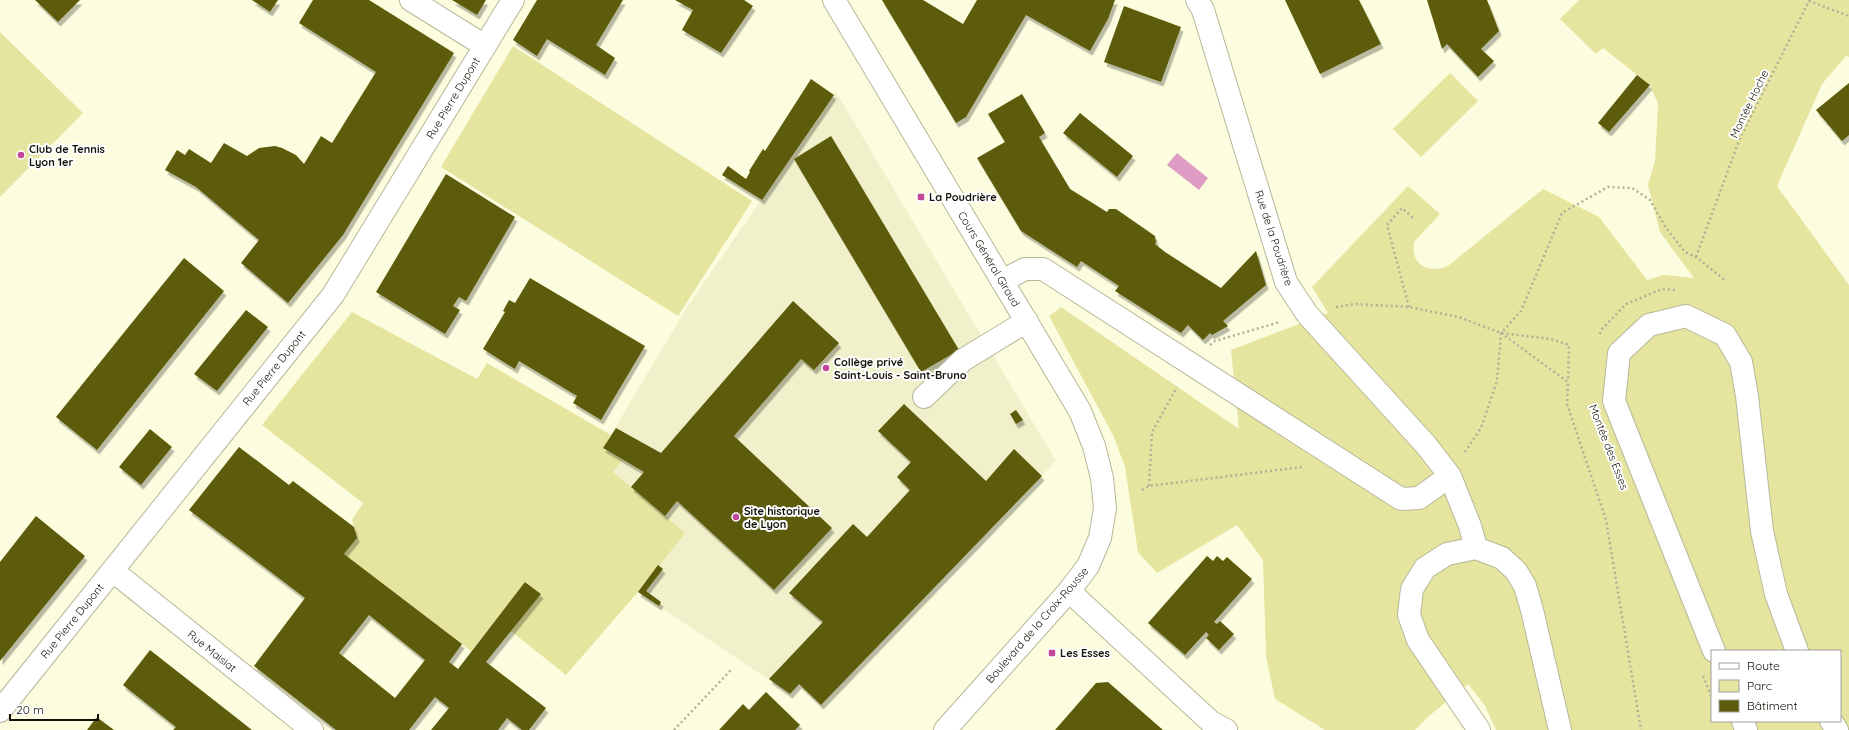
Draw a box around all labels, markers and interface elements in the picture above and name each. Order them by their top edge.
street label: Rue Pierre Dupont [423,54,483,141]
street label: Montée Hoche [1727,68,1771,140]
place label: Club de Tennis Lyon 1er [29,142,105,169]
marker: Club de Tennis Lyon 1er [16,150,26,160]
street label: Rue de la Poudrière [1252,188,1296,288]
place label: La Poudrière [929,190,997,204]
marker: La Poudrière [916,192,926,202]
street label: Cours Général Giraud [955,209,1023,309]
street label: Rue Pierre Dupont [239,327,309,408]
place label: Collège privé Saint-Louis - Saint-Bruno [834,355,967,382]
marker: Collège privé Saint-Louis - Saint-Bruno [821,363,831,373]
street label: Montée des Esses [1586,402,1632,492]
place label: Site historique de Lyon [744,504,821,531]
marker: Site historique de Lyon [731,512,741,522]
street label: Boulevard de la Croix-Rousse [983,564,1091,686]
street label: Rue Pierre Dupont [37,580,107,661]
street label: Rue Maisiat [185,627,239,675]
place label: Les Esses [1060,646,1110,660]
marker: Les Esses [1047,648,1057,658]
legend [1711,650,1841,722]
text: Route [1747,658,1780,673]
text: Parc [1747,678,1772,693]
scale bar [10,696,98,722]
text: Bâtiment [1747,698,1797,713]
text: 20 m [16,702,44,717]

